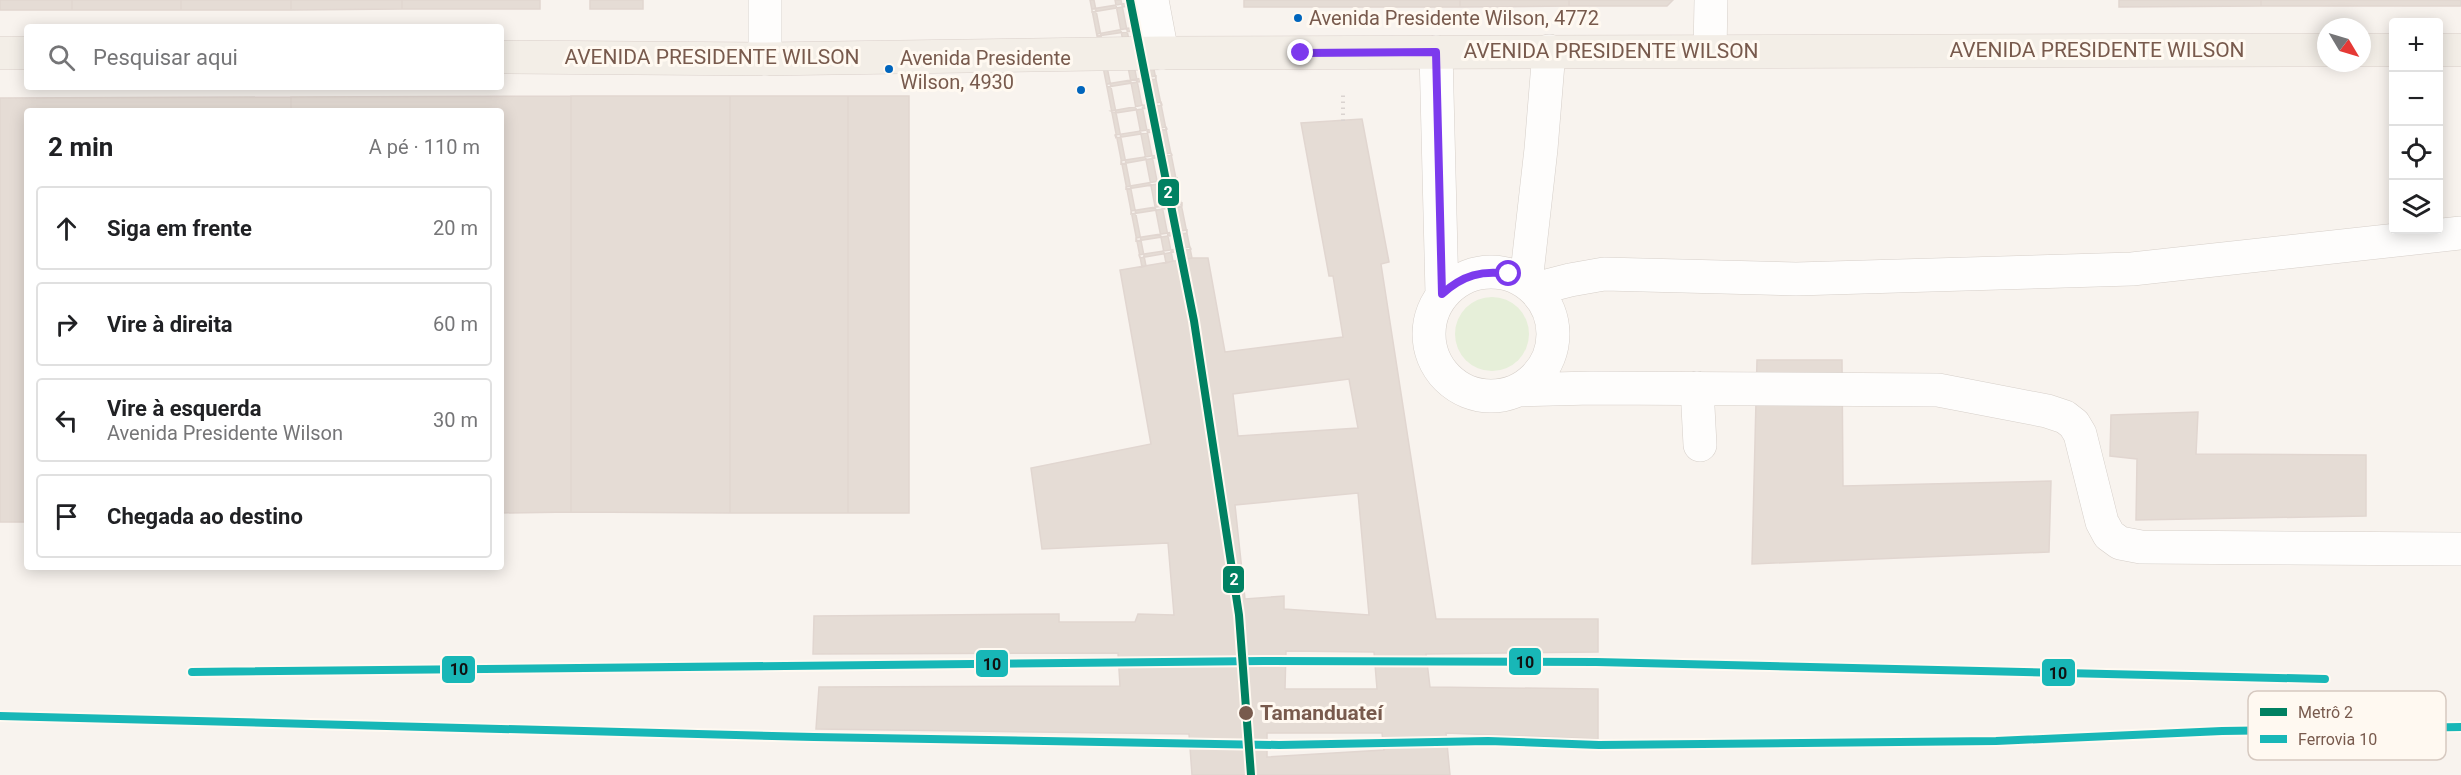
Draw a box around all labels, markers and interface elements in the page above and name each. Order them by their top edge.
place label: Avenida Presidente Wilson, 4772 [1309,6,1599,30]
marker: Avenida Presidente Wilson, 4772 [1292,12,1304,24]
north arrow [2317,18,2371,72]
map controls [2389,18,2443,234]
button: + [2389,18,2443,72]
search box [24,24,504,90]
street label: AVENIDA PRESIDENTE WILSON [1949,38,2245,62]
route end [1287,39,1313,65]
street label: AVENIDA PRESIDENTE WILSON [1463,39,1759,63]
icon: search [45,41,78,74]
text: Pesquisar aqui [93,45,238,70]
street label: AVENIDA PRESIDENTE WILSON [564,45,860,69]
place label: Avenida Presidente Wilson, 4930 [900,46,1071,94]
marker: Avenida Presidente Wilson, 4930 [883,63,895,75]
button: − [2389,72,2443,126]
unlabelled marker [1075,84,1087,96]
button: locate [2389,126,2443,180]
text: 2 min [48,132,113,162]
text: A pé · 110 m [369,135,480,159]
line badge: 2 [1157,178,1180,207]
button: layers [2389,180,2443,234]
text: 2 [1163,183,1173,202]
icon: ahead [50,212,83,245]
text: Siga em frente [107,216,252,241]
text: 20 m [433,216,478,240]
route start [1495,260,1521,286]
icon: right [50,308,83,341]
text: Vire à direita [107,312,233,337]
text: 60 m [433,312,478,336]
text: Vire à esquerda [107,396,261,421]
icon: left [50,404,83,437]
text: 30 m [433,408,478,432]
text: Avenida Presidente Wilson [107,421,343,445]
icon: arrive [50,500,83,533]
text: Chegada ao destino [107,504,303,529]
line badge: 2 [1222,565,1245,594]
text: 2 [1229,570,1239,589]
line badge: 10 [1508,647,1542,676]
line badge: 10 [975,649,1009,678]
text: 10 [1516,653,1534,672]
line badge: 10 [441,655,476,684]
text: 10 [983,655,1001,674]
line badge: 10 [2041,658,2076,687]
text: 10 [450,660,468,679]
text: 10 [2049,664,2067,683]
legend [2248,691,2446,760]
place label: Tamanduateí [1260,701,1384,725]
text: Metrô 2 [2298,703,2353,722]
marker: Tamanduateí [1237,704,1255,722]
text: Ferrovia 10 [2298,730,2377,749]

